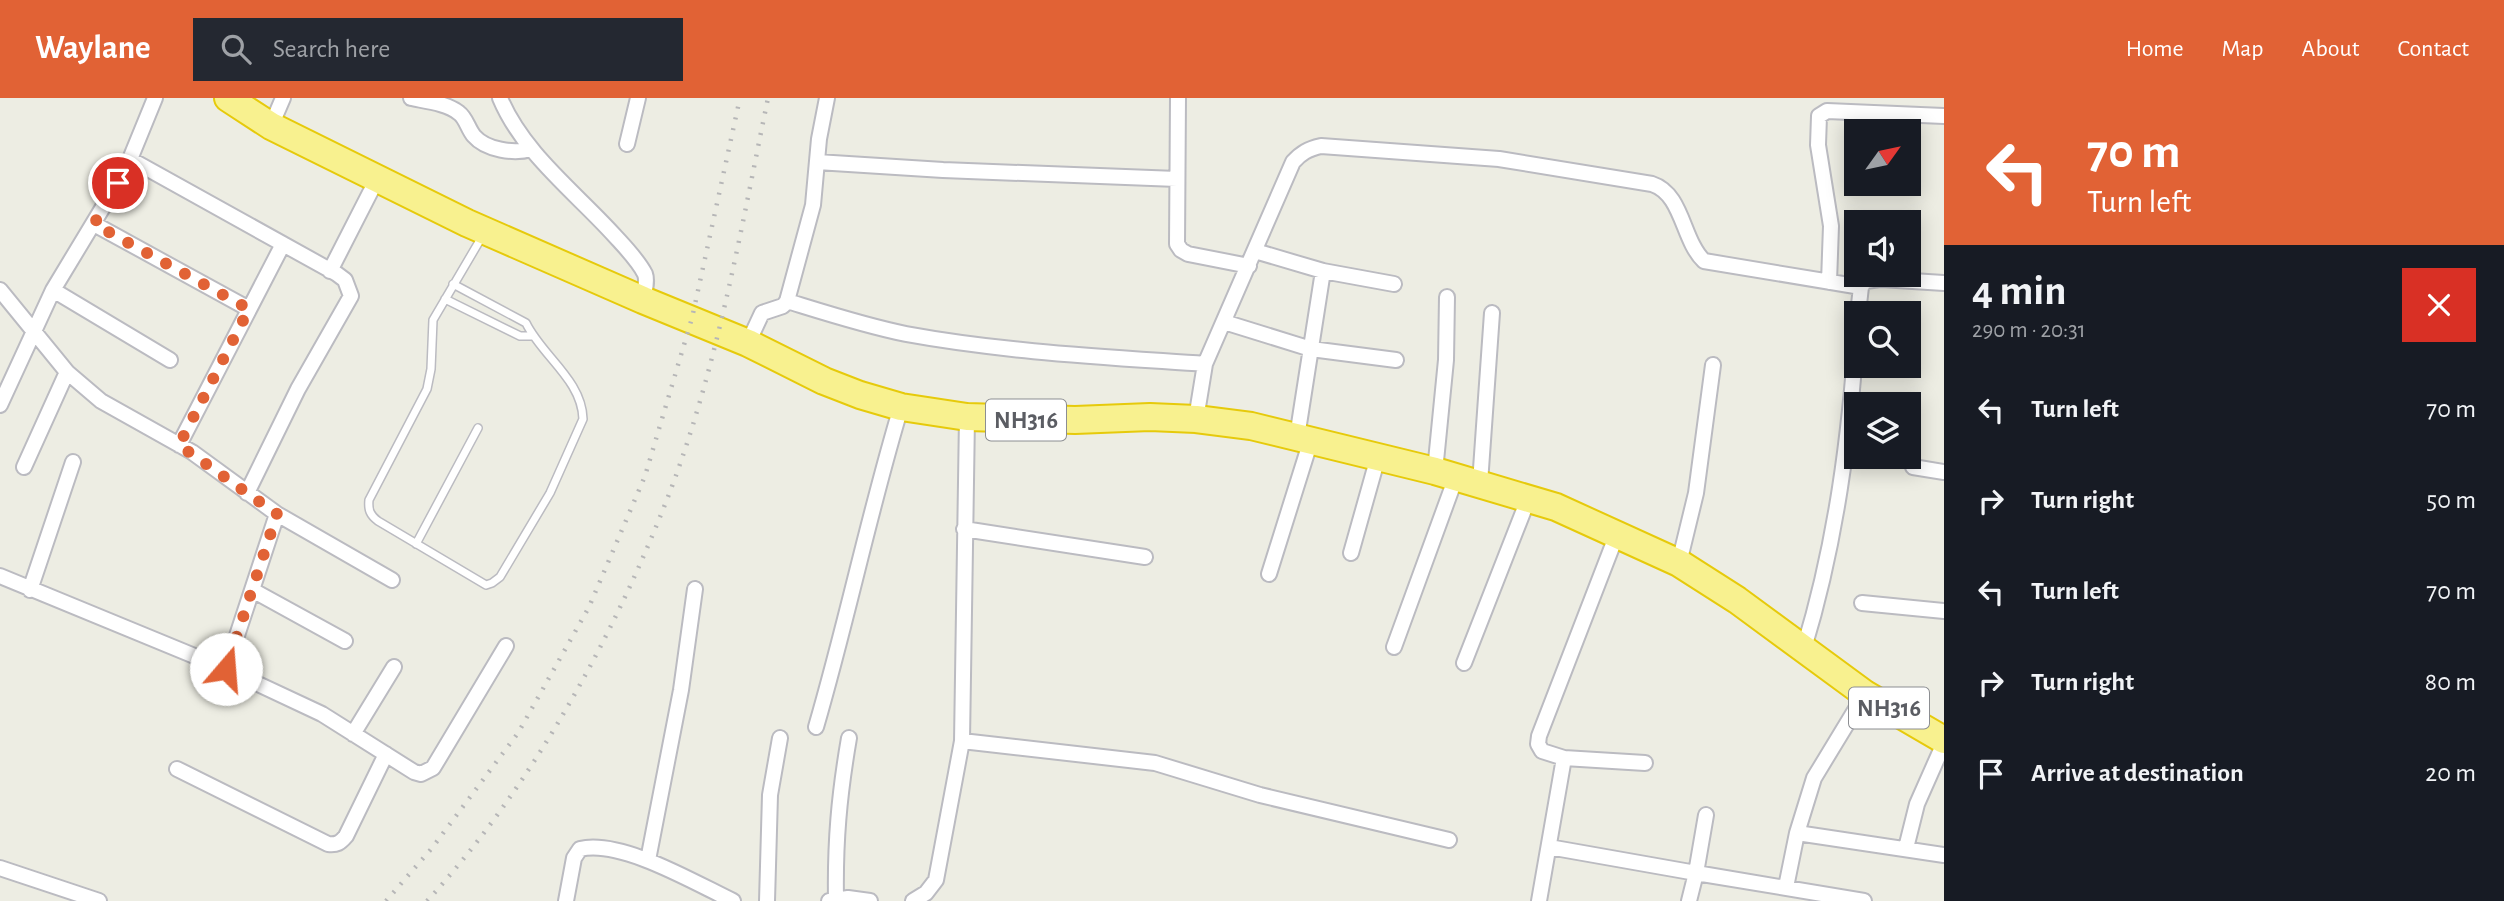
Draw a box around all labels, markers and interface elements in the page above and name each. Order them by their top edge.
search box [193,18,683,81]
icon: search [217,30,255,68]
text: Waylane [35,32,151,65]
text: Search here [273,36,390,62]
text: Home [2126,37,2184,61]
text: Map [2222,37,2264,61]
text: About [2302,37,2359,61]
text: Contact [2397,37,2469,61]
north arrow [1844,119,1922,196]
map controls [1844,119,1921,469]
icon: left [1972,126,2063,217]
text: 70 m [2087,128,2181,177]
pin [88,153,148,213]
icon: arrive [99,164,137,202]
text: Turn left [2087,186,2191,218]
button: sound [1844,210,1921,287]
button: close [2402,268,2476,342]
text: 4 min [1972,270,2067,312]
button: search [1844,301,1921,378]
text: 290 m · 20:31 [1972,319,2086,342]
icon: left [1972,391,2010,429]
button: layers [1844,392,1921,469]
text: Turn left [2031,396,2119,422]
text: 70 m [2426,396,2476,422]
road number: NH316 [986,400,1066,440]
icon: right [1972,482,2010,520]
text: Turn right [2031,487,2134,513]
text: 50 m [2426,487,2476,513]
icon: left [1972,573,2010,611]
text: Turn left [2031,578,2119,604]
text: 70 m [2426,578,2476,604]
position arrow [189,632,263,706]
icon: right [1972,664,2010,702]
text: Turn right [2031,669,2134,695]
text: 80 m [2425,669,2476,695]
road number: NH316 [1849,688,1929,728]
icon: arrive [1972,755,2010,793]
text: Arrive at destination [2031,760,2244,786]
text: 20 m [2425,760,2476,786]

